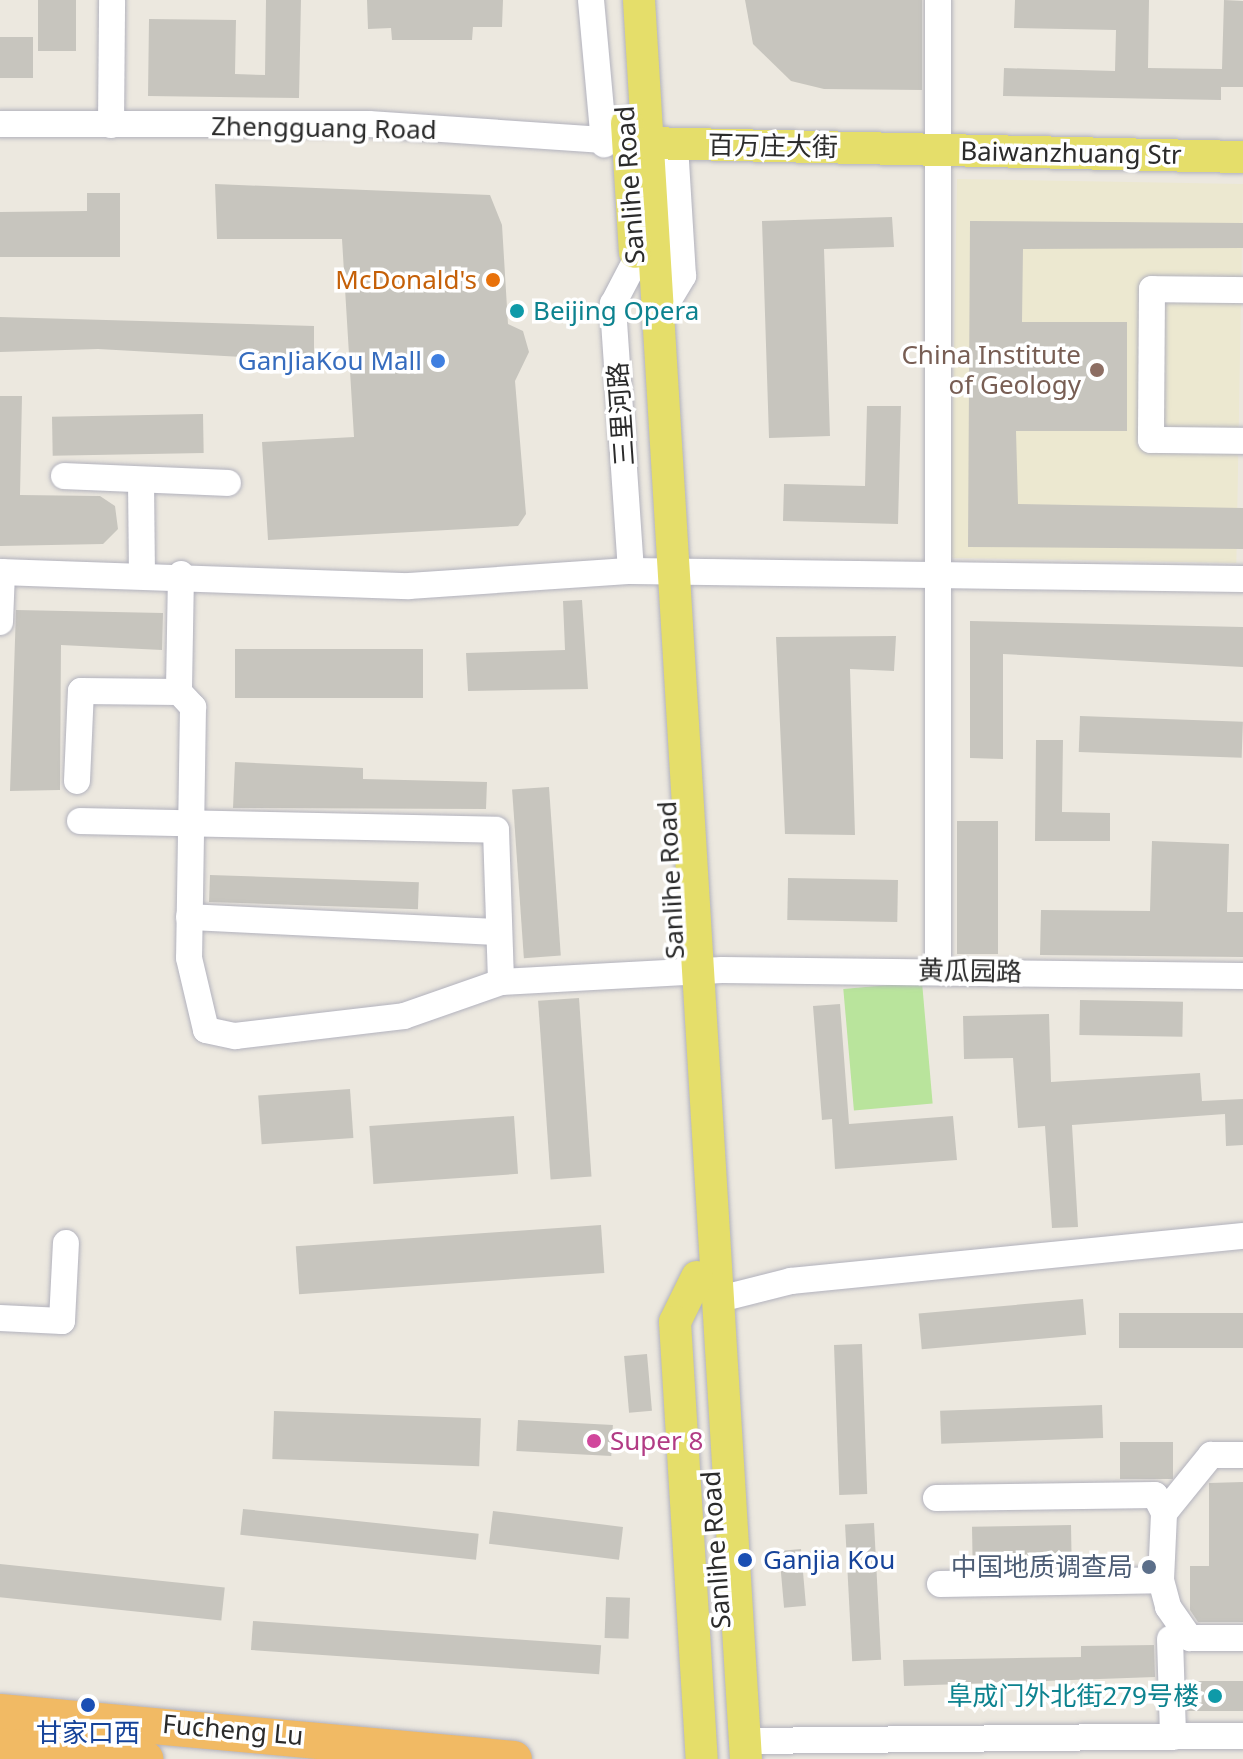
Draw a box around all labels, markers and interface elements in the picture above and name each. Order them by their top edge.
street label: Sanlihe Road [609,105,651,265]
street label: Zhengguang Road [211,110,437,146]
street label: 百万庄大街 [708,129,838,163]
street label: Baiwanzhuang Str [960,135,1182,171]
place label: McDonald's [335,264,477,296]
marker: McDonald's [484,271,502,289]
place label: Beijing Opera [533,295,699,327]
marker: Beijing Opera [508,302,526,320]
place label: China Institute of Geology [901,339,1081,400]
place label: GanJiaKou Mall [238,345,422,377]
marker: GanJiaKou Mall [429,352,447,370]
street label: 三里河路 [602,361,640,467]
marker: China Institute of Geology [1088,361,1106,379]
street label: Sanlihe Road [651,800,691,960]
street label: 黄瓜园路 [918,954,1022,988]
place label: Super 8 [610,1425,703,1457]
marker: Super 8 [585,1432,603,1450]
street label: Sanlihe Road [695,1470,737,1630]
place label: Ganjia Kou [763,1544,895,1576]
marker: Ganjia Kou [734,1549,756,1571]
place label: 中国地质调查局 [951,1551,1133,1583]
marker: 中国地质调查局 [1140,1558,1158,1576]
place label: 阜成门外北街279号楼 [946,1680,1199,1712]
marker: 阜成门外北街279号楼 [1206,1687,1224,1705]
marker: 甘家口西 [79,1696,97,1714]
street label: Fucheng Lu [161,1708,305,1752]
place label: 甘家口西 [36,1717,140,1749]

